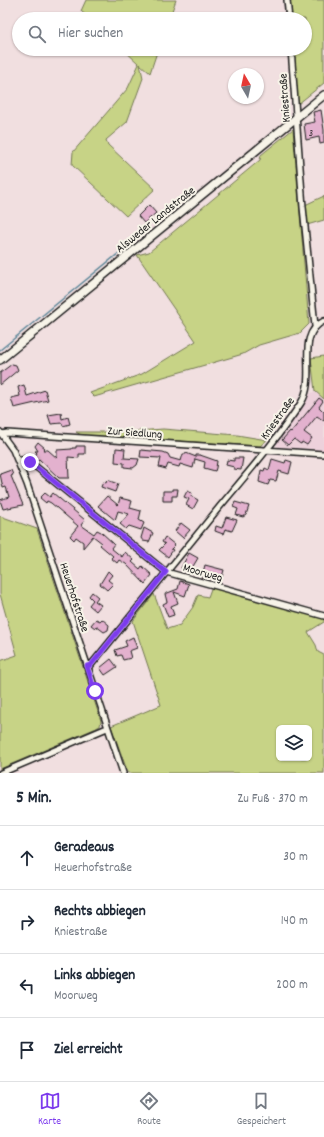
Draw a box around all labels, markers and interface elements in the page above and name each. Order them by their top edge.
search box [12,12,312,56]
icon: search [26,23,48,45]
text: Hier suchen [58,23,123,45]
north arrow [228,68,264,104]
street label: Kniestraße [275,73,296,123]
house number: 3 [309,127,313,141]
street label: Alsweder Landstraße [113,183,199,258]
street label: Kniestraße [257,394,300,444]
street label: Zur Siedlung [107,423,163,444]
route end [21,453,39,471]
street label: Moorweg [181,560,224,587]
street label: Heuerhofstraße [54,561,93,634]
route start [86,682,104,700]
map controls [276,725,312,761]
button: layers [276,725,312,761]
text: 5 Min. [16,787,52,811]
text: Zu Fuß · 370 m [237,790,308,809]
text: Geradeaus [54,837,114,859]
icon: ahead [16,847,38,869]
text: 30 m [283,848,308,867]
text: Heuerhofstraße [54,859,132,878]
text: Rechts abbiegen [54,901,146,923]
icon: right [16,911,38,933]
text: 140 m [281,912,308,931]
text: Kniestraße [54,923,107,942]
text: Links abbiegen [54,965,135,987]
icon: left [16,975,38,997]
text: 200 m [276,976,308,995]
text: Moorweg [54,987,98,1006]
icon: arrive [16,1039,38,1061]
text: Ziel erreicht [54,1039,122,1061]
tab: Karte [38,1090,61,1130]
tab: Route [137,1090,161,1130]
tab: Gespeichert [237,1090,286,1130]

